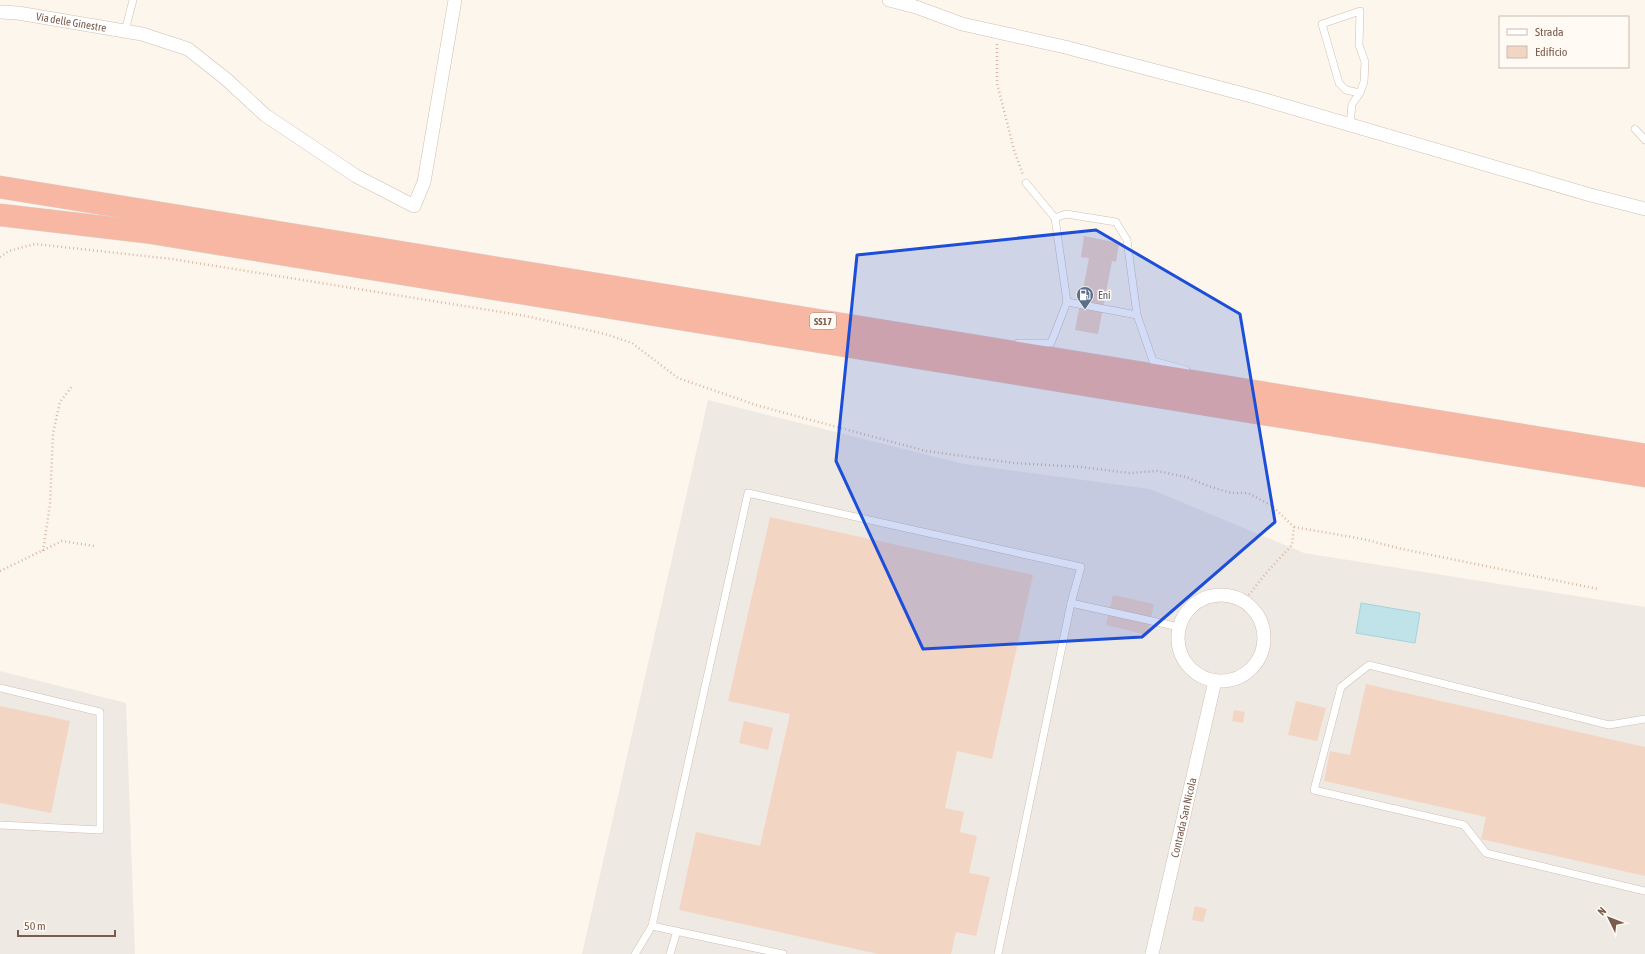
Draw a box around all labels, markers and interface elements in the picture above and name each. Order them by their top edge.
street label: Via delle Ginestre [35,10,107,34]
legend [1499,16,1629,68]
text: Strada [1535,25,1564,39]
text: Edificio [1535,45,1568,59]
fuel station icon: Eni [1075,285,1095,310]
place label: Eni [1098,289,1111,301]
road number: SS17 [810,313,836,329]
street label: Contrada San Nicola [1168,776,1199,859]
north arrow [1589,898,1629,938]
text: N [1595,905,1608,918]
scale bar [18,912,115,938]
text: 50 m [24,919,46,933]

